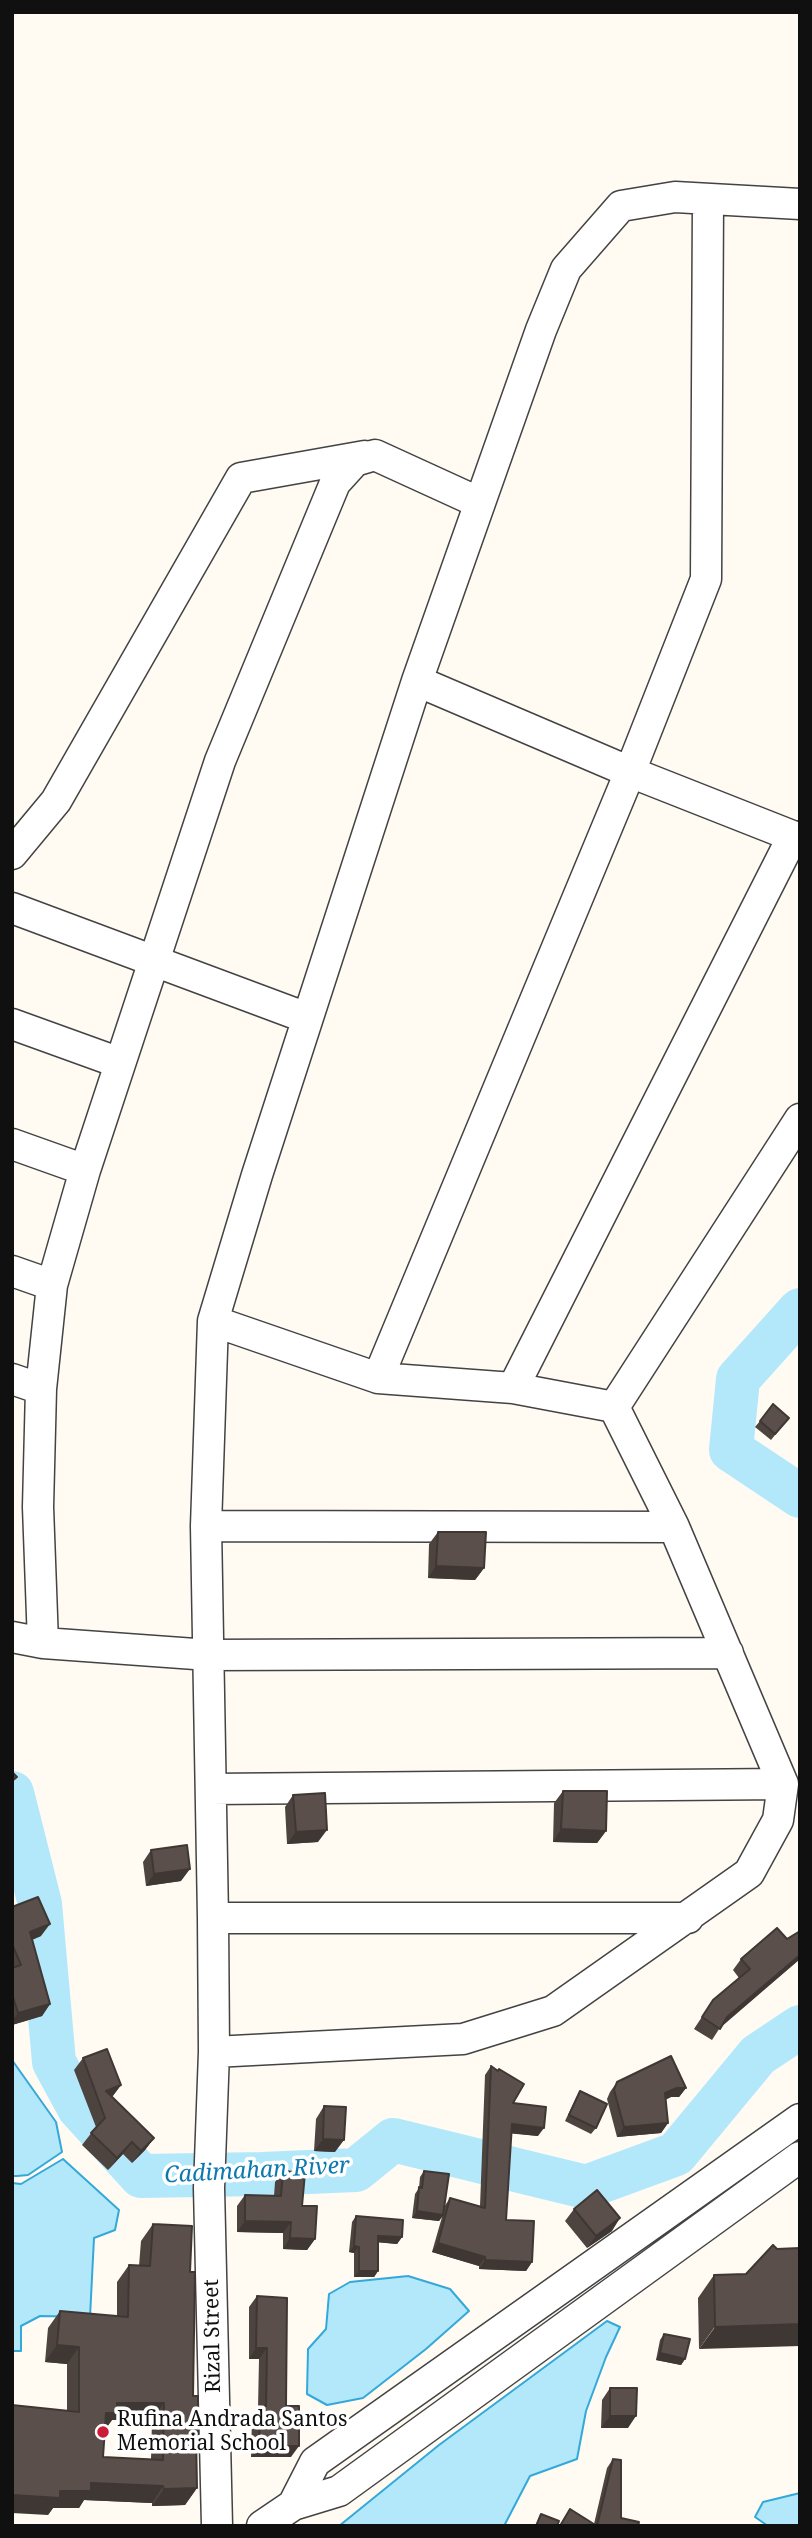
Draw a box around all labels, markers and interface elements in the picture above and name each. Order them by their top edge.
water label: Cadimahan River [164,2152,350,2190]
street label: Rizal Street [199,2279,227,2393]
place label: Rufina Andrada Santos Memorial School [117,2407,347,2457]
marker: Rufina Andrada Santos Memorial School [95,2424,111,2440]

